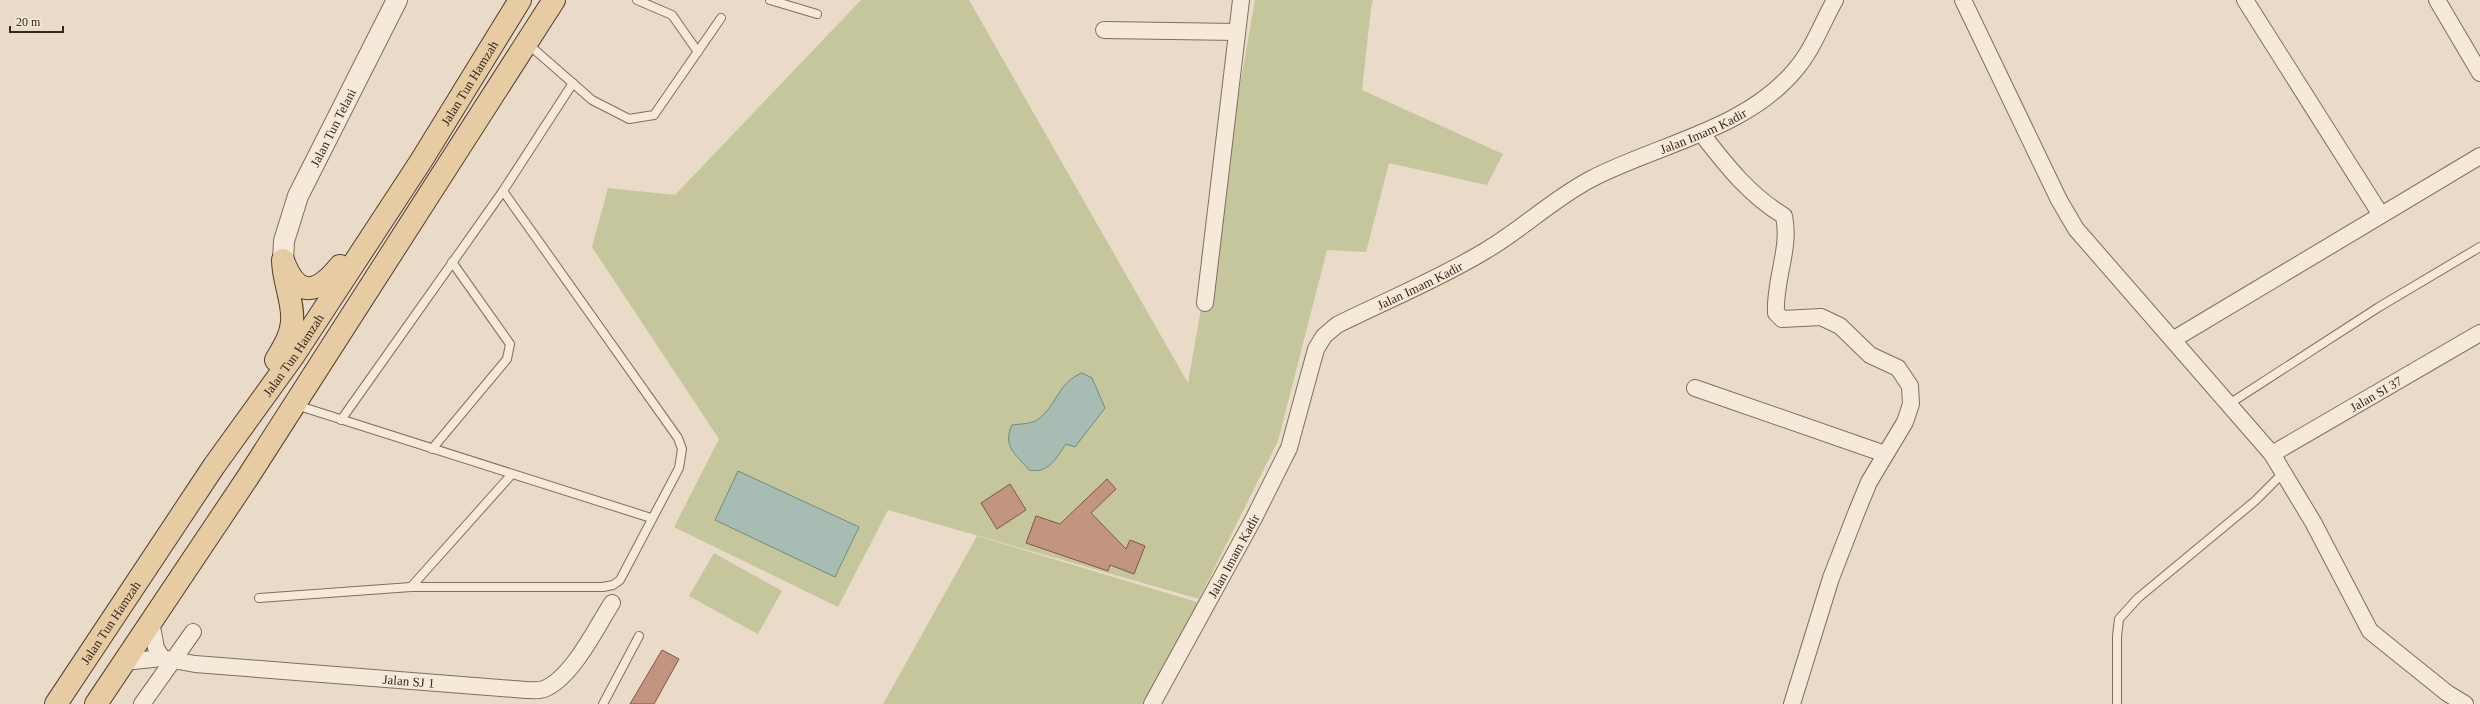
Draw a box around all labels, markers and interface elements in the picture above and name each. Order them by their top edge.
scale bar [10,8,63,34]
text: 20 m [16,15,41,29]
street label: Jalan Tun Hamzah [437,37,501,128]
street label: Jalan Tun Telani [307,85,359,169]
street label: Jalan Imam Kadir [1657,105,1750,156]
street label: Jalan Imam Kadir [1374,258,1466,312]
street label: Jalan Tun Hamzah [259,310,327,399]
street label: Jalan SI 37 [2347,372,2405,415]
street label: Jalan Imam Kadir [1204,511,1263,600]
street label: Jalan Tun Hamzah [77,577,144,667]
street label: Jalan SJ 1 [382,671,435,690]

